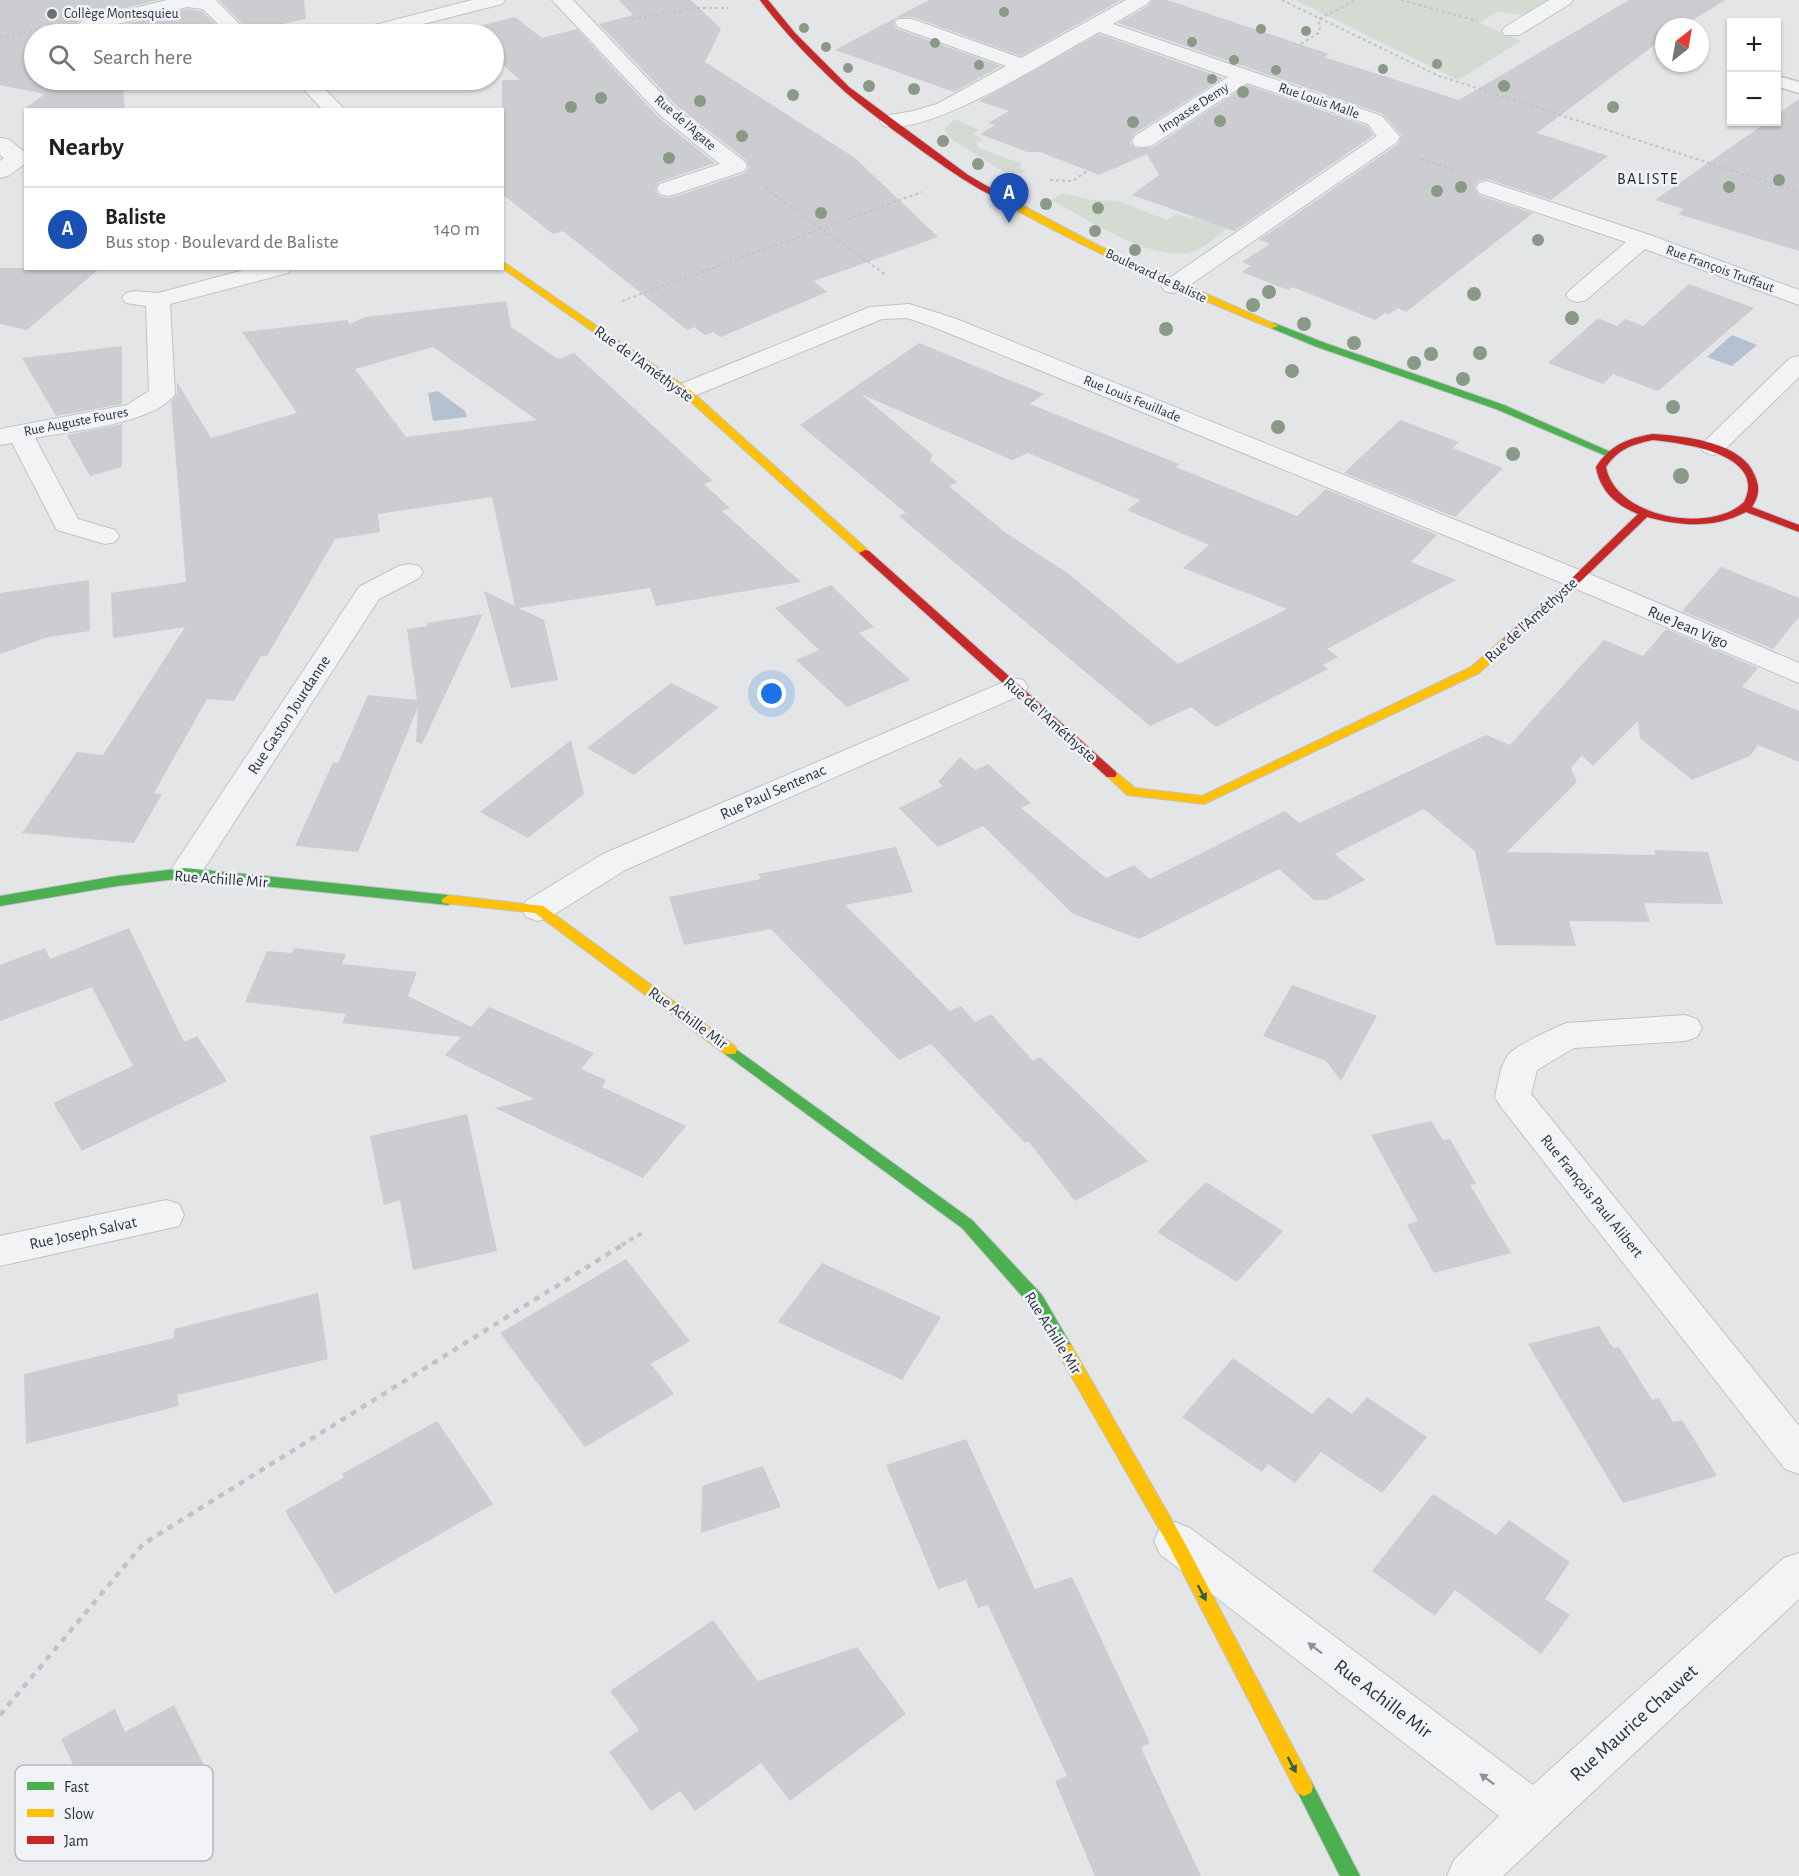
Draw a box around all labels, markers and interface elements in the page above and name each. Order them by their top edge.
marker: Collège Montesquieu [45,7,59,21]
place label: Collège Montesquieu [64,7,179,21]
north arrow [1655,18,1709,72]
map controls [1727,18,1781,126]
button: + [1727,18,1781,72]
search box [24,24,504,90]
icon: search [45,41,78,74]
text: Search here [93,46,192,68]
button: − [1727,72,1781,126]
street label: Impasse Demy [1157,80,1231,136]
street label: Rue Louis Malle [1277,81,1361,121]
street label: Rue de l'Agate [652,93,718,153]
text: Nearby [48,134,124,160]
district label: BALISTE [1617,171,1679,187]
pin: A [990,174,1028,223]
text: Baliste [105,206,166,228]
text: A [62,219,74,239]
text: 140 m [434,219,480,239]
text: Bus stop · Boulevard de Baliste [105,232,339,252]
street label: Rue François Truffaut [1664,243,1776,295]
street label: Boulevard de Baliste [1103,246,1209,306]
street label: Rue de l'Améthyste [591,323,696,406]
street label: Rue Louis Feuillade [1081,373,1183,425]
street label: Rue Auguste Foures [23,405,129,439]
street label: Rue de l'Améthyste [1482,575,1581,666]
street label: Rue Jean Vigo [1646,603,1731,651]
street label: Rue Gaston Jourdanne [245,653,333,777]
street label: Rue de l'Améthyste [1000,675,1099,766]
your location [757,679,786,708]
street label: Rue Paul Sentenac [718,762,828,822]
street label: Rue Achille Mir [174,868,269,890]
street label: Rue Achille Mir [645,984,731,1052]
street label: Rue François Paul Alibert [1538,1132,1646,1260]
street label: Rue Joseph Salvat [28,1214,138,1252]
street label: Rue Achille Mir [1021,1289,1085,1378]
one-way arrow [1197,1584,1207,1601]
one-way arrow [1308,1642,1324,1654]
street label: Rue Achille Mir [1330,1656,1436,1743]
street label: Rue Maurice Chauvet [1567,1660,1702,1785]
one-way arrow [1287,1757,1297,1774]
legend [15,1765,213,1861]
one-way arrow [1479,1773,1495,1785]
text: Fast [64,1779,89,1795]
text: Slow [64,1806,94,1822]
text: Jam [64,1833,89,1849]

